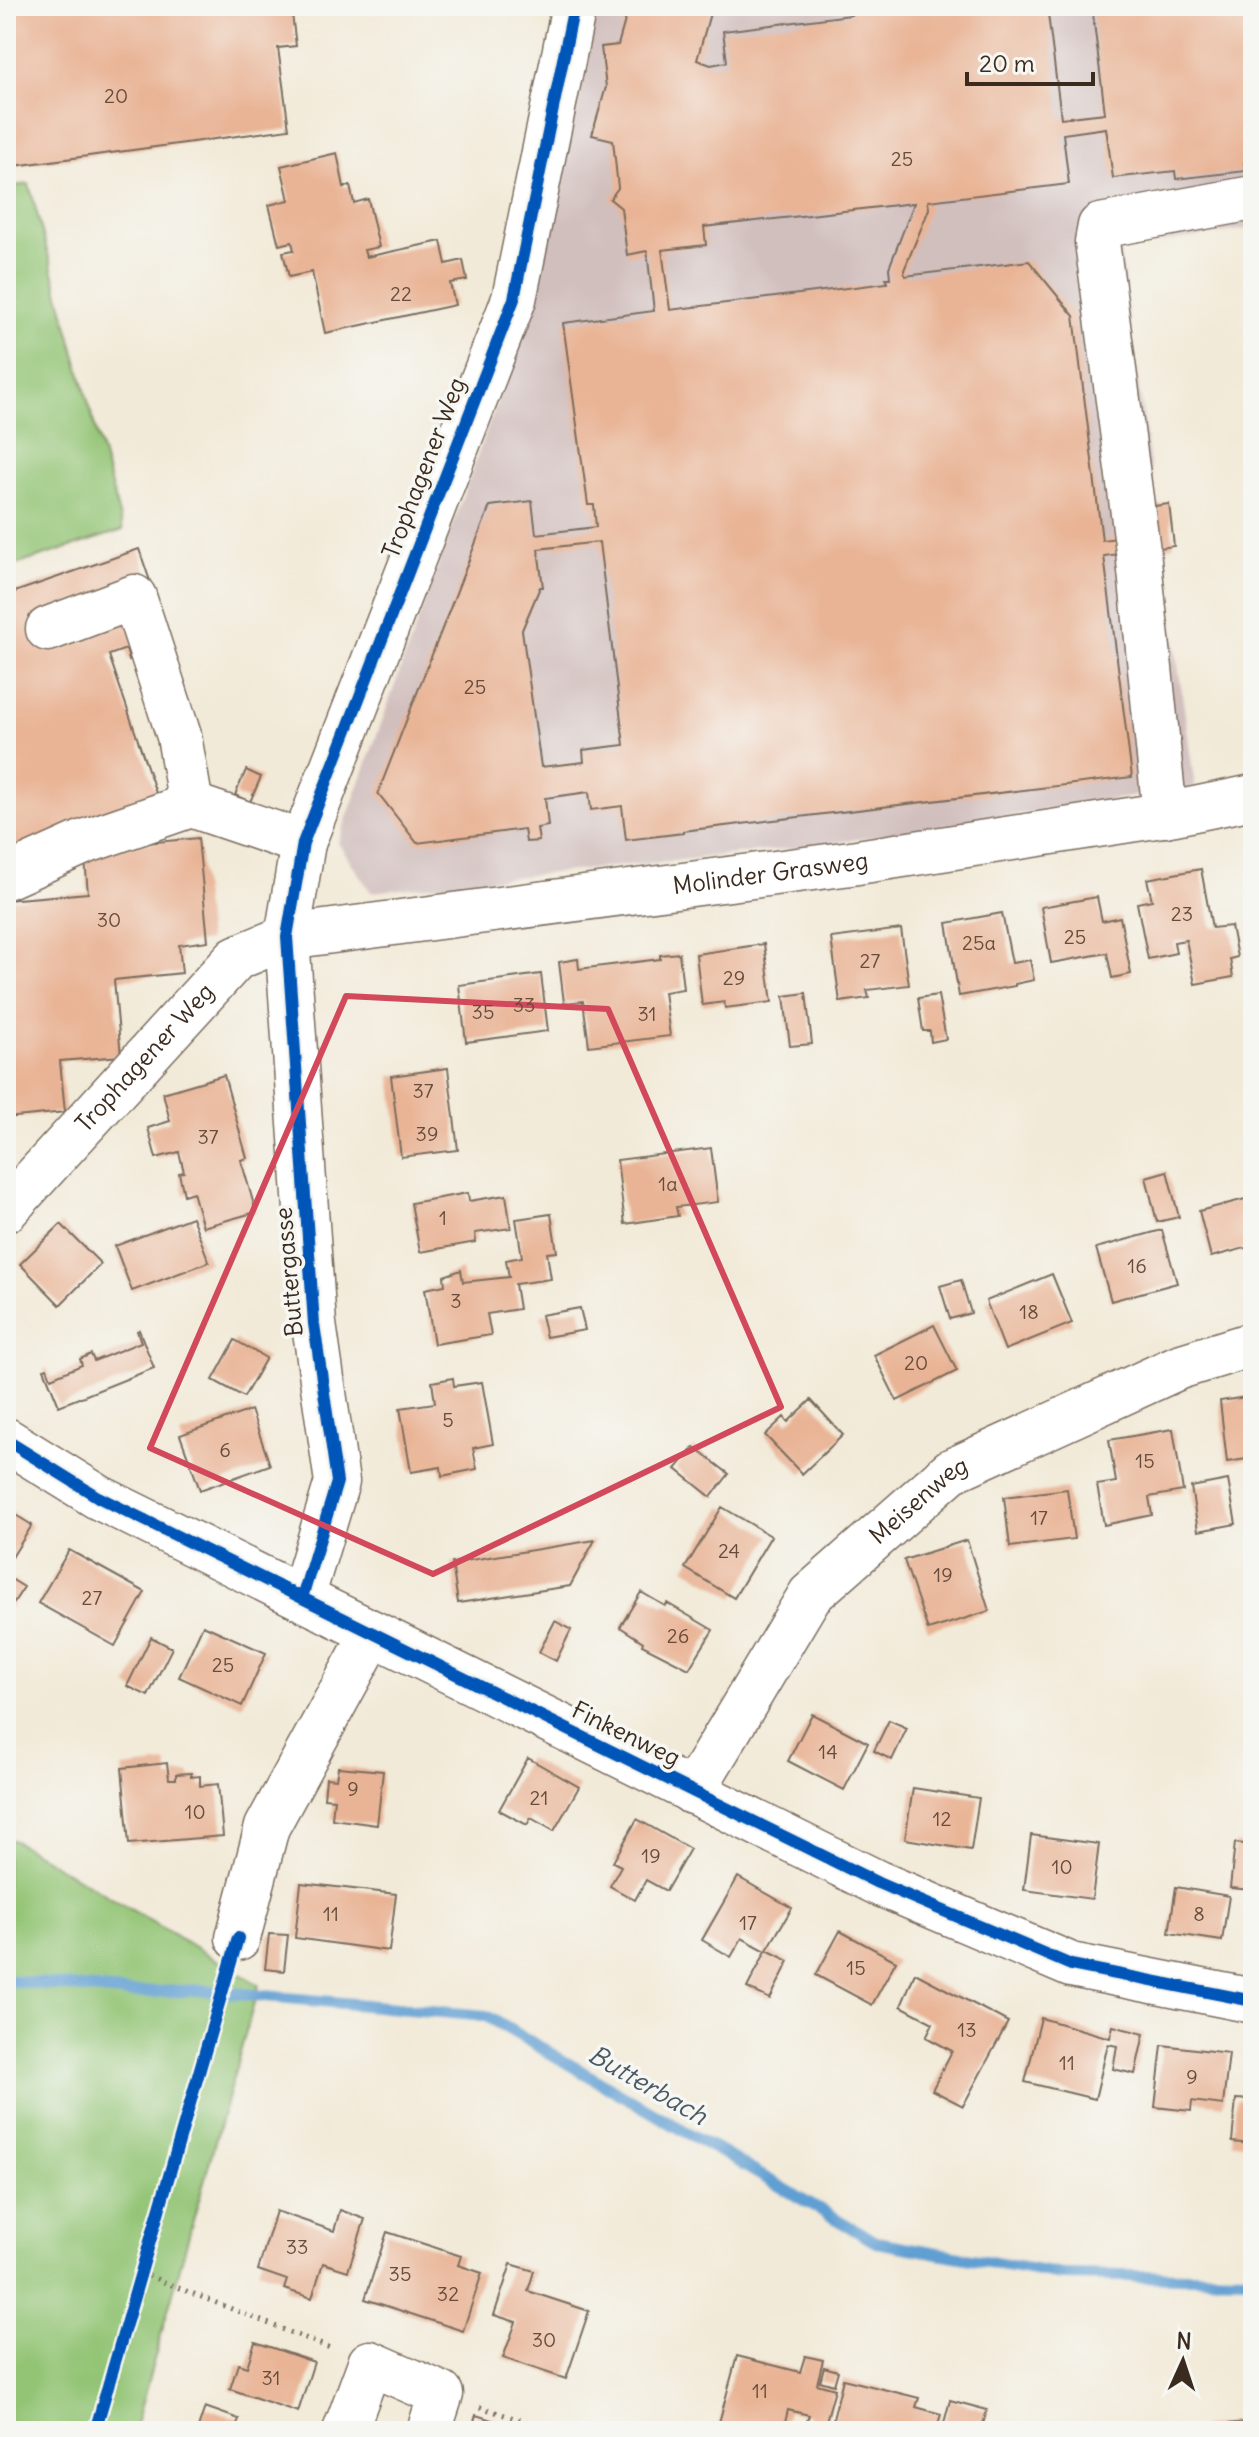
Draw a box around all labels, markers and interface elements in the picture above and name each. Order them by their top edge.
scale bar [967,36,1093,86]
text: 20 m [979,48,1035,78]
house number: 20 [104,83,128,108]
house number: 25 [891,146,913,171]
house number: 22 [390,281,412,306]
street label: Trophagener Weg [375,373,471,562]
house number: 25 [464,674,486,699]
street label: Molinder Grasweg [671,845,870,900]
house number: 23 [1171,901,1193,926]
house number: 30 [97,907,121,932]
house number: 25 [1064,924,1086,949]
house number: 25a [962,930,996,955]
house number: 27 [860,948,881,973]
house number: 29 [723,965,745,990]
street label: Trophagener Weg [69,976,220,1138]
house number: 33 [513,992,535,1017]
house number: 35 [472,999,494,1024]
house number: 31 [637,1001,657,1026]
house number: 37 [412,1078,434,1103]
house number: 39 [416,1121,438,1146]
house number: 37 [197,1124,219,1149]
house number: 1a [658,1171,678,1196]
house number: 1 [439,1205,447,1230]
street label: Buttergasse [267,1206,309,1338]
house number: 16 [1127,1253,1147,1278]
house number: 3 [450,1288,462,1313]
house number: 18 [1019,1299,1039,1324]
house number: 20 [904,1350,928,1375]
house number: 5 [442,1407,454,1432]
house number: 6 [219,1437,231,1462]
house number: 15 [1135,1448,1155,1473]
street label: Meisenweg [863,1449,972,1550]
house number: 17 [1030,1505,1048,1530]
house number: 24 [718,1538,740,1563]
house number: 19 [933,1562,953,1587]
house number: 27 [82,1585,103,1610]
house number: 26 [667,1623,689,1648]
house number: 25 [212,1652,234,1677]
street label: Finkenweg [567,1694,685,1772]
house number: 14 [818,1739,838,1764]
house number: 9 [347,1776,359,1801]
house number: 21 [530,1785,548,1810]
house number: 10 [184,1799,206,1824]
house number: 12 [933,1806,951,1831]
house number: 19 [641,1843,661,1868]
house number: 10 [1051,1854,1073,1879]
house number: 11 [323,1901,339,1926]
house number: 8 [1193,1901,1205,1926]
house number: 17 [739,1910,757,1935]
house number: 15 [846,1955,866,1980]
house number: 13 [957,2017,977,2042]
water label: Butterbach [583,2037,714,2132]
house number: 11 [1059,2050,1075,2075]
house number: 9 [1186,2064,1198,2089]
house number: 33 [286,2234,308,2259]
house number: 35 [389,2261,411,2286]
house number: 32 [437,2281,459,2306]
north arrow [1143,2321,1223,2401]
house number: 30 [532,2327,556,2352]
text: N [1176,2327,1192,2355]
house number: 31 [261,2365,281,2390]
house number: 11 [752,2378,768,2403]

